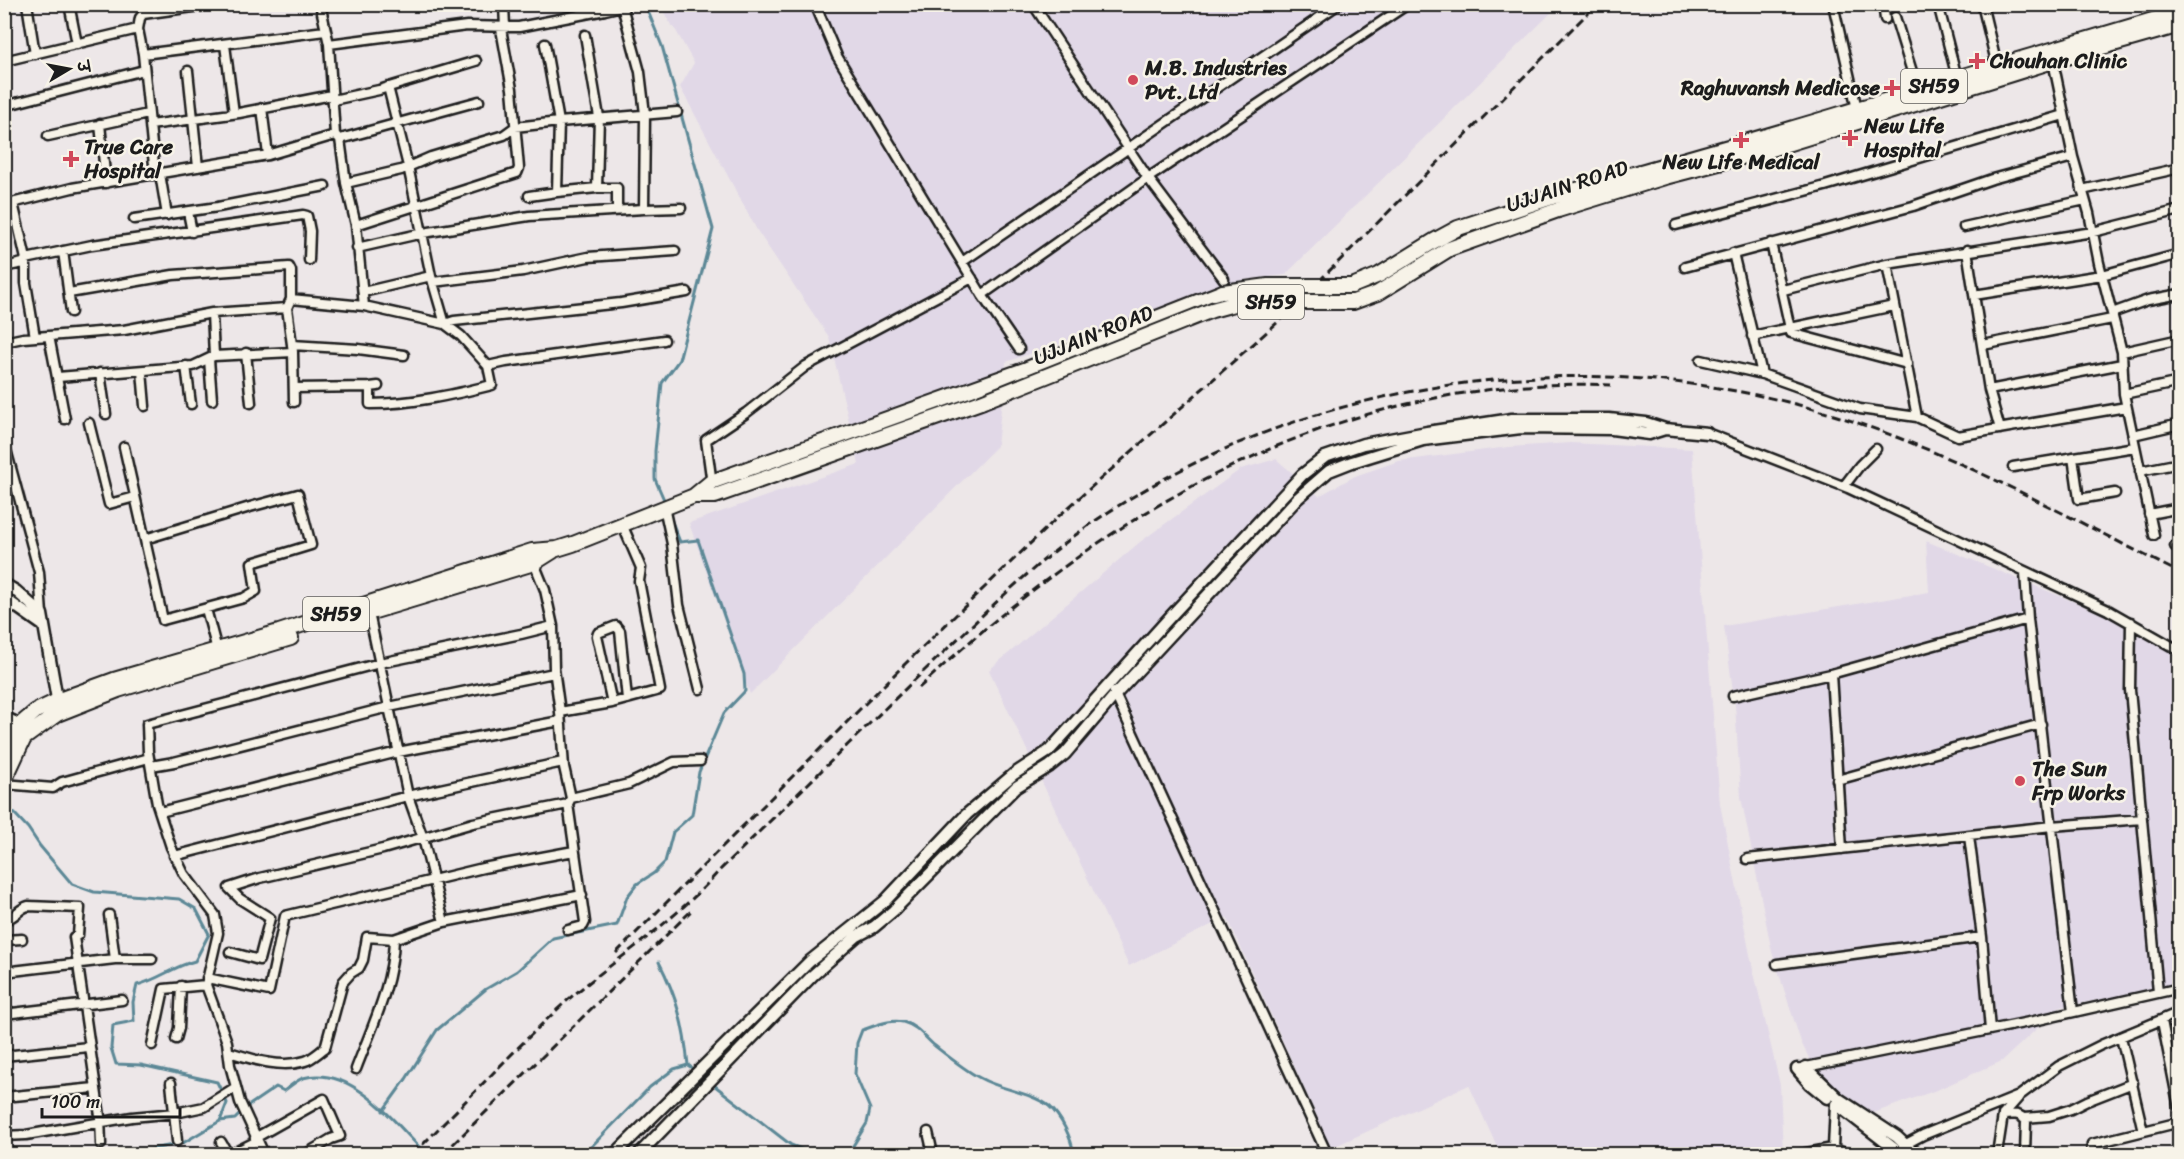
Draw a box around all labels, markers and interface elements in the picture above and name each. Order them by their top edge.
north arrow [39,39,99,99]
place label: Chouhan Clinic [1989,42,2127,80]
place label: M.B. Industries Pvt. Ltd [1144,49,1287,111]
marker: Chouhan Clinic [1968,52,1986,70]
text: उ [68,57,99,76]
place label: Raghuvansh Medicose [1680,69,1880,107]
road number: SH59 [1901,69,1967,103]
marker: M.B. Industries Pvt. Ltd [1126,73,1140,87]
marker: Raghuvansh Medicose [1885,81,1899,95]
place label: New Life Hospital [1863,107,1945,169]
place label: True Care Hospital [83,128,173,190]
marker: New Life Hospital [1841,129,1859,147]
marker: New Life Medical [1734,133,1748,147]
place label: New Life Medical [1661,143,1821,181]
street label: UJJAIN ROAD [1501,148,1633,224]
marker: True Care Hospital [62,150,80,168]
road number: SH59 [1238,285,1304,319]
street label: UJJAIN ROAD [1027,294,1159,376]
road number: SH59 [303,597,369,631]
place label: The Sun Frp Works [2031,750,2125,812]
marker: The Sun Frp Works [2013,774,2027,788]
scale bar [42,1081,180,1119]
text: 100 m [51,1086,100,1118]

